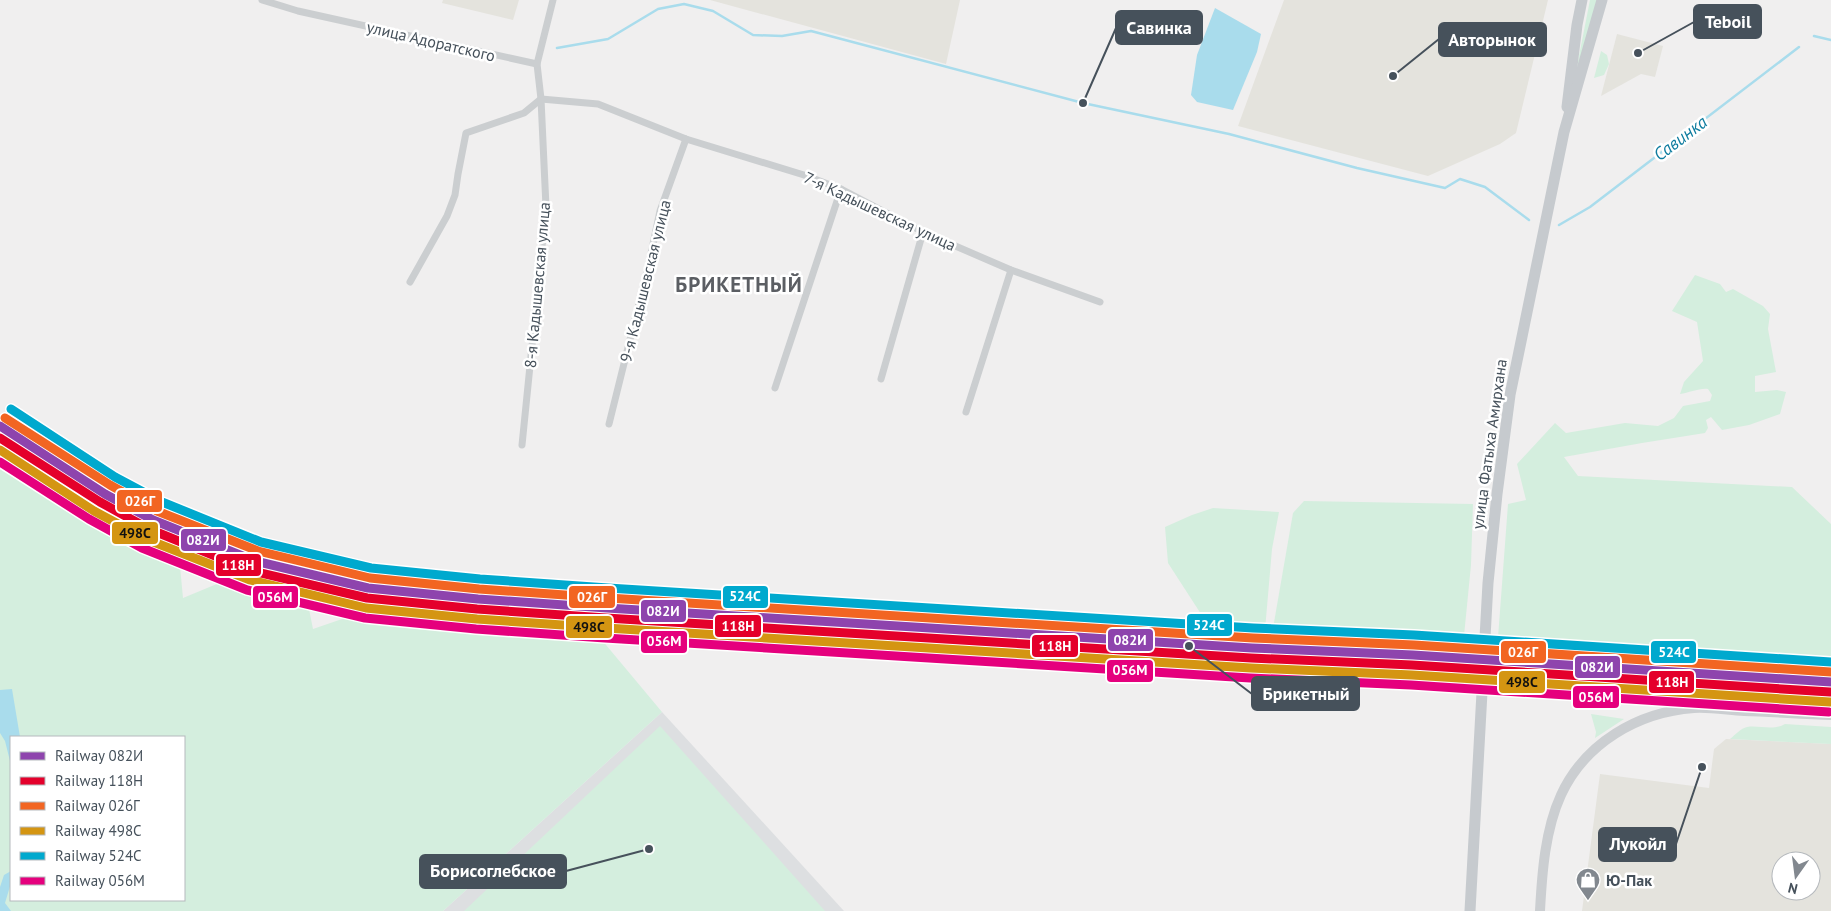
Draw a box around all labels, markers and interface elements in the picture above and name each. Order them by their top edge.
callout: Teboil [1694,5,1761,38]
text: Teboil [1705,10,1752,33]
callout: Савинка [1116,11,1202,44]
text: Савинка [1126,16,1192,39]
street label: улица Адоратского [365,17,497,65]
callout: Авторынок [1439,23,1546,56]
text: Авторынок [1448,28,1536,51]
water label: Савинка [1649,110,1712,166]
street label: 7-я Кадышевская улица [801,167,959,255]
street label: 9-я Кадышевская улица [615,198,675,364]
street label: 8-я Кадышевская улица [520,201,554,369]
district label: БРИКЕТНЫЙ [675,271,803,298]
street label: улица Фатыха Амирхана [1467,358,1511,530]
line badge: 026Г [116,489,163,513]
text: 026Г [125,492,156,510]
line badge: 498С [111,521,159,545]
text: 498С [119,524,151,542]
line badge: 082И [180,528,227,552]
text: 082И [186,531,220,549]
line badge: 118Н [215,553,262,577]
text: 118Н [222,556,254,574]
line badge: 056М [252,585,299,609]
line badge: 026Г [568,585,616,609]
line badge: 524С [722,585,769,609]
text: 524С [729,587,761,605]
text: 056М [257,588,293,606]
text: 026Г [577,588,608,606]
line badge: 082И [640,599,687,623]
text: 082И [646,602,680,620]
line badge: 524С [1186,613,1233,637]
line badge: 118Н [714,614,762,638]
line badge: 498С [565,615,613,639]
text: 524С [1193,616,1225,634]
text: 118Н [722,617,754,635]
text: 498С [573,618,605,636]
line badge: 082И [1107,628,1154,652]
line badge: 056М [640,630,688,654]
text: 082И [1113,631,1147,649]
text: 056М [646,632,682,650]
line badge: 118Н [1031,634,1079,658]
text: 118Н [1039,637,1071,655]
line badge: 026Г [1500,640,1547,664]
line badge: 524С [1650,640,1697,664]
text: 026Г [1508,643,1539,661]
text: 524С [1658,643,1690,661]
line badge: 082И [1574,655,1621,679]
text: 082И [1580,658,1614,676]
line badge: 056М [1106,659,1154,683]
text: 056М [1112,661,1148,679]
line badge: 498С [1498,670,1546,694]
line badge: 118Н [1648,670,1695,694]
text: 498С [1506,673,1538,691]
text: 118Н [1656,673,1688,691]
callout: Брикетный [1252,677,1359,710]
text: Брикетный [1262,682,1350,705]
line badge: 056М [1572,685,1620,709]
text: 056М [1578,688,1614,706]
legend [10,736,185,901]
text: Railway 082И [55,746,143,765]
text: Railway 118Н [55,771,143,790]
text: Railway 026Г [55,796,140,815]
text: Railway 498С [55,821,142,840]
callout: Лукойл [1599,828,1676,861]
text: Лукойл [1608,832,1667,855]
text: Railway 524С [55,846,142,865]
north arrow [1771,851,1821,901]
callout: Борисоглебское [420,855,566,888]
text: Борисоглебское [430,859,556,882]
shop icon: Ю-Пак [1575,867,1601,901]
place label: Ю-Пак [1606,870,1652,890]
text: Railway 056М [55,871,145,890]
text: N [1786,879,1799,898]

